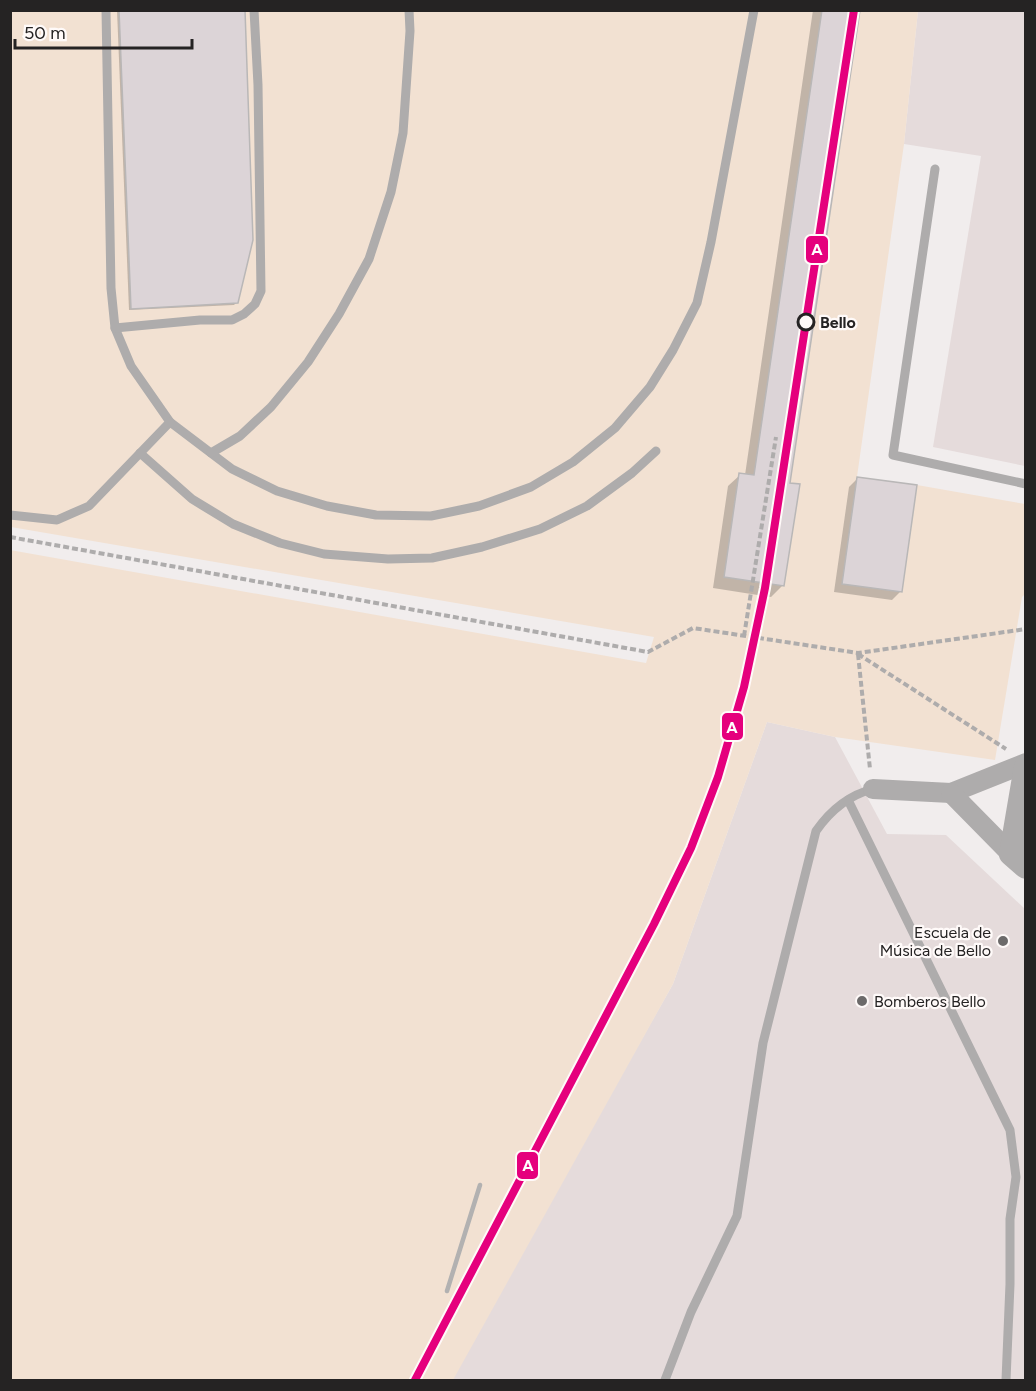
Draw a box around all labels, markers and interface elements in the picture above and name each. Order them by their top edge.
scale bar [15,12,192,50]
text: 50 m [24,22,66,44]
line badge: A [805,235,829,264]
text: A [811,240,823,259]
marker: Bello [797,313,815,331]
place label: Bello [820,313,856,332]
line badge: A [721,712,744,741]
text: A [726,718,738,737]
place label: Escuela de Música de Bello [880,923,991,960]
marker: Escuela de Música de Bello [996,934,1010,948]
place label: Bomberos Bello [874,992,986,1011]
marker: Bomberos Bello [855,994,869,1008]
line badge: A [516,1151,539,1180]
text: A [522,1156,534,1175]

